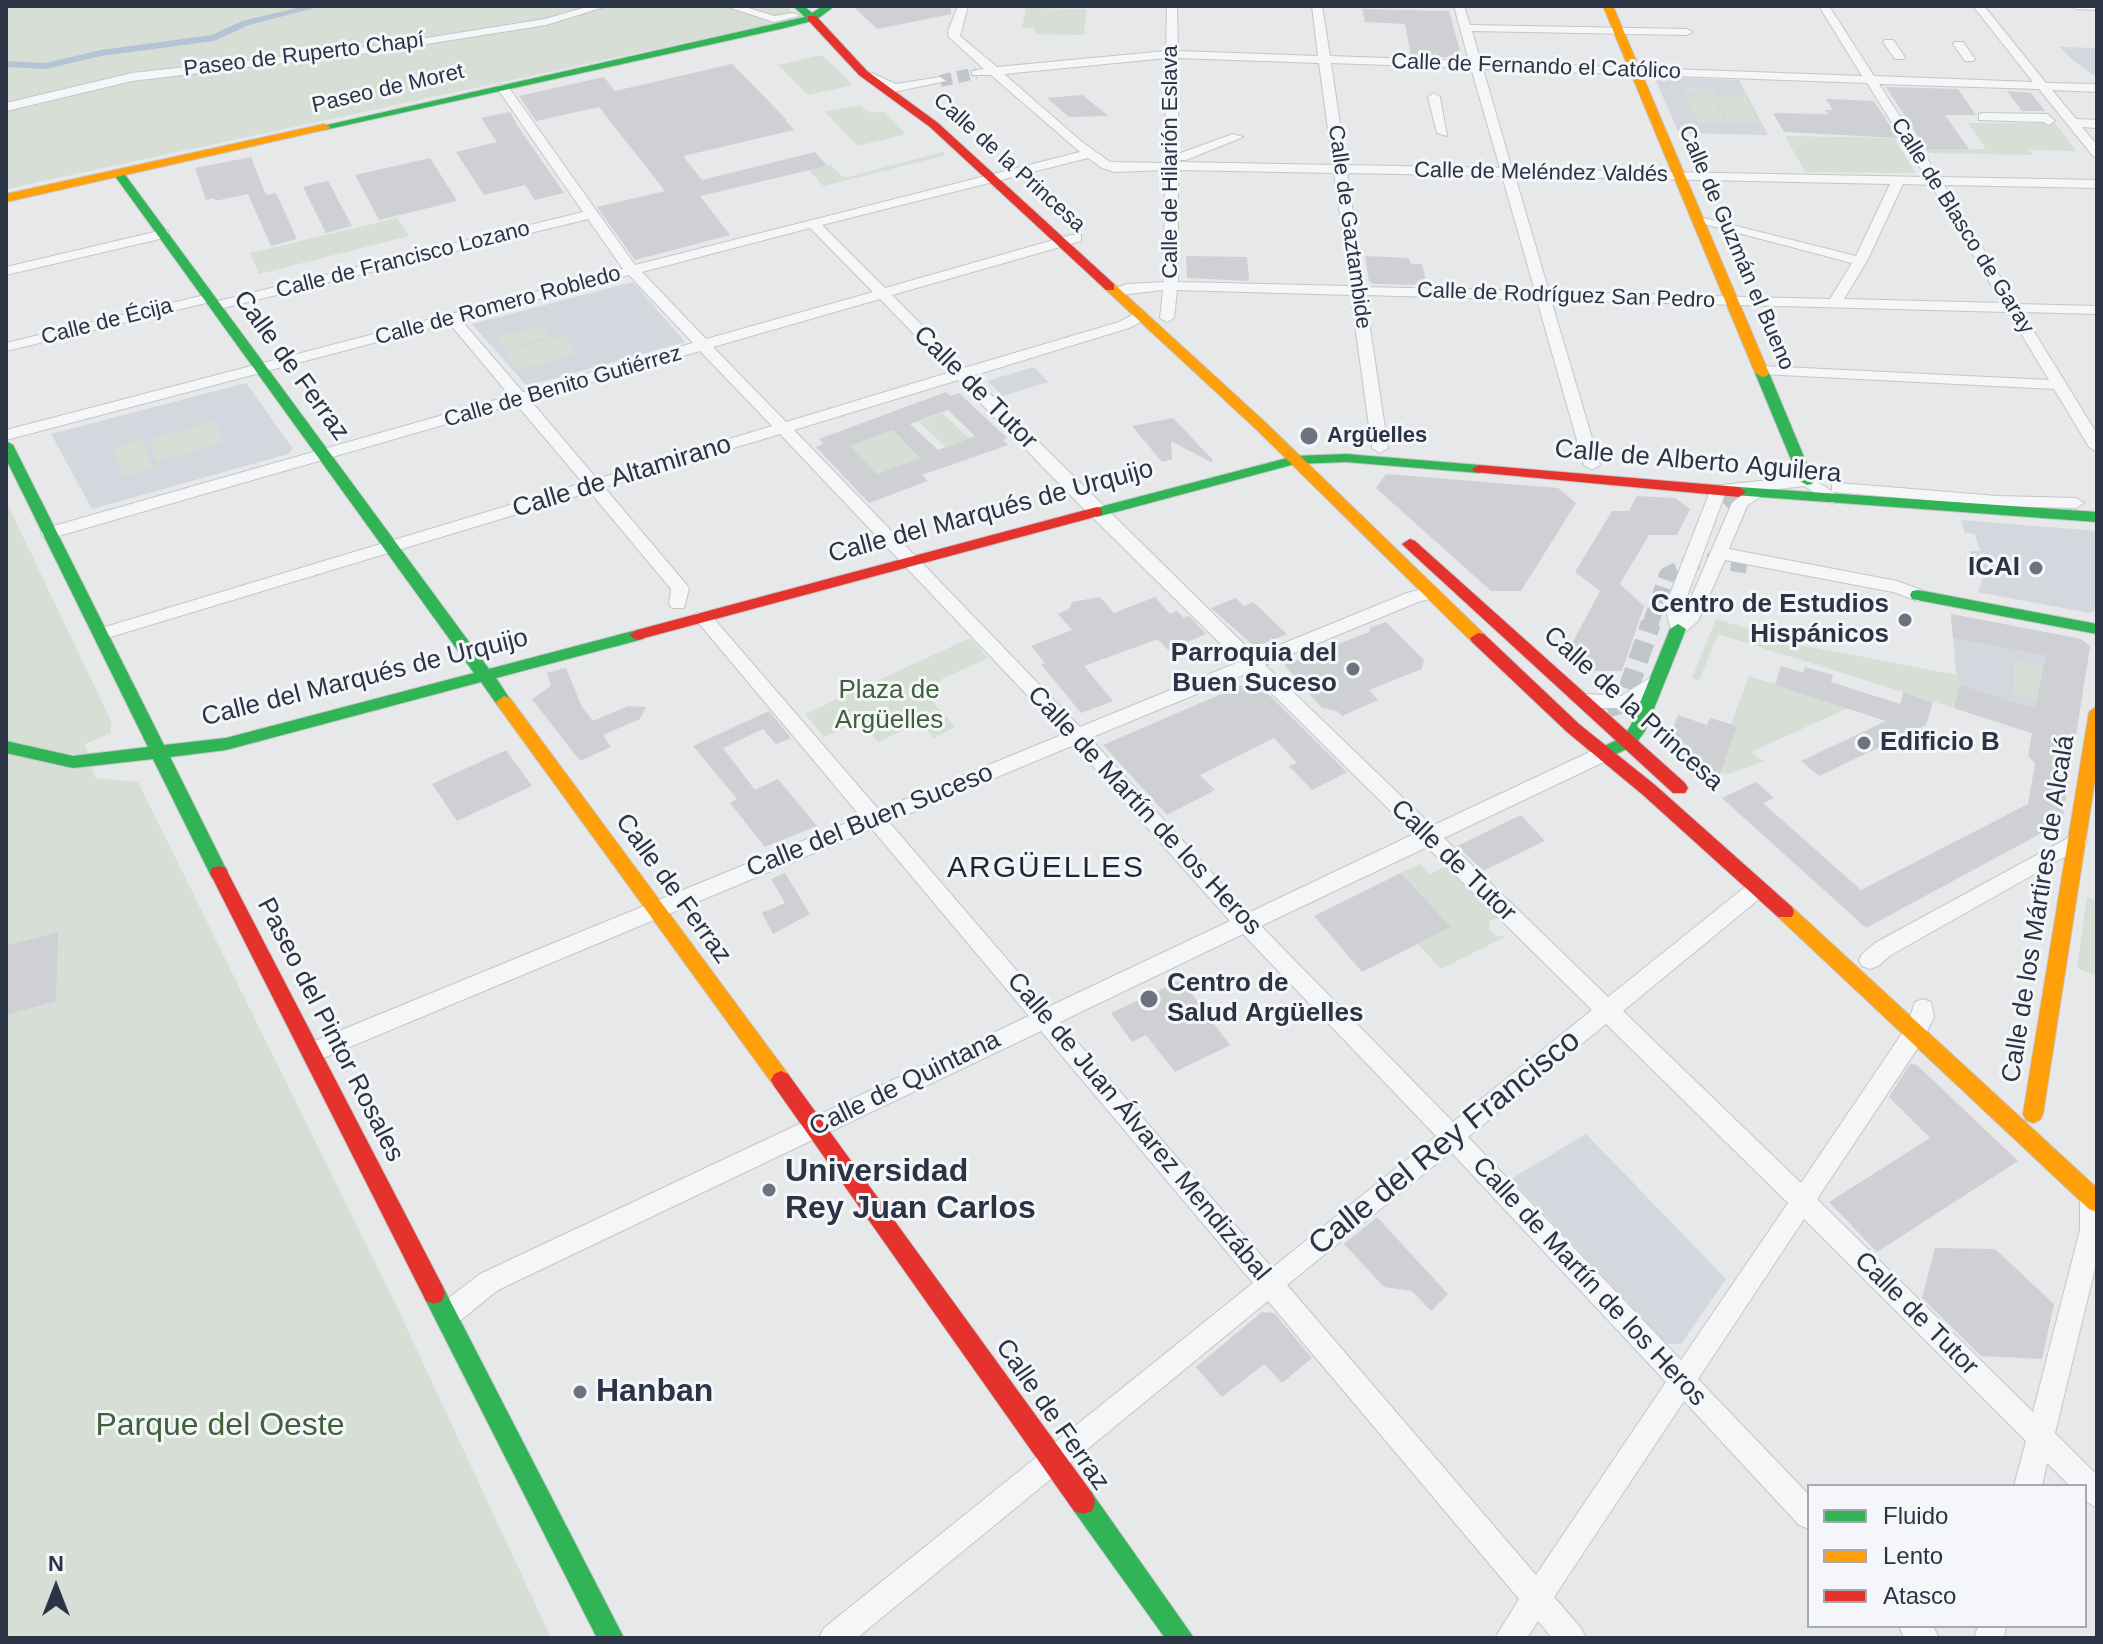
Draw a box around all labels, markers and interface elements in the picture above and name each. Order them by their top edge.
street label: Paseo de Ruperto Chapí [182,27,426,83]
street label: Calle de Hilarión Eslava [1158,45,1184,279]
street label: Calle de Fernando el Católico [1391,49,1681,85]
street label: Paseo de Moret [309,59,467,119]
street label: Calle de la Princesa [927,88,1091,238]
street label: Calle de Blasco de Garay [1885,113,2039,339]
street label: Calle de Guzmán el Bueno [1672,122,1800,374]
street label: Calle de Gaztambide [1322,123,1376,331]
street label: Calle de Meléndez Valdés [1414,158,1668,188]
street label: Calle de Francisco Lozano [273,216,533,304]
street label: Calle de Romero Robledo [372,260,624,352]
street label: Calle de Rodríguez San Pedro [1416,278,1716,314]
street label: Calle de Ferraz [226,285,356,447]
street label: Calle de Écija [39,293,175,351]
street label: Calle de Tutor [907,320,1043,456]
street label: Calle de Benito Gutiérrez [441,340,685,434]
place label: Argüelles [1327,423,1427,449]
marker: Argüelles [1298,425,1320,447]
street label: Calle de Altamirano [509,429,735,525]
street label: Calle de Alberto Aguilera [1553,434,1843,490]
street label: Calle del Marqués de Urquijo [825,454,1157,570]
place label: ICAI [1968,552,2020,584]
marker: ICAI [2027,559,2045,577]
place label: Centro de Estudios Hispánicos [1651,589,1889,650]
marker: Centro de Estudios Hispánicos [1896,611,1914,629]
street label: Calle de la Princesa [1537,620,1729,798]
street label: Calle del Marqués de Urquijo [199,622,531,734]
place label: Parroquia del Buen Suceso [1171,638,1337,700]
marker: Parroquia del Buen Suceso [1344,660,1362,678]
park label: Plaza de Argüelles [835,675,943,736]
street label: Calle de Martín de los Heros [1020,680,1268,942]
place label: Edificio B [1880,727,2000,759]
street label: Calle de los Mártires de Alcalá [1996,733,2082,1085]
marker: Edificio B [1855,734,1873,752]
street label: Calle del Buen Suceso [742,757,998,885]
street label: Calle de Tutor [1384,793,1522,929]
street label: Calle de Ferraz [608,808,738,970]
district label: ARGÜELLES [947,851,1145,887]
street label: Paseo del Pintor Rosales [250,893,410,1167]
street label: Calle de Juan Álvarez Mendizábal [1000,966,1276,1288]
place label: Centro de Salud Argüelles [1167,968,1363,1030]
marker: Centro de Salud Argüelles [1138,988,1160,1010]
street label: Calle del Rey Francisco [1302,1022,1588,1264]
street label: Calle de Quintana [805,1024,1005,1144]
street label: Calle de Martín de los Heros [1465,1151,1713,1413]
place label: Universidad Rey Juan Carlos [785,1153,1036,1228]
marker: Universidad Rey Juan Carlos [760,1181,778,1199]
street label: Calle de Tutor [1848,1246,1984,1382]
street label: Calle de Ferraz [988,1333,1116,1497]
place label: Hanban [596,1373,713,1411]
marker: Hanban [571,1383,589,1401]
park label: Parque del Oeste [95,1407,345,1445]
legend [1807,1484,2087,1628]
text: Fluido [1883,1502,1948,1529]
text: Lento [1883,1542,1943,1569]
north arrow [16,1548,96,1628]
text: N [48,1551,64,1576]
text: Atasco [1883,1582,1956,1609]

